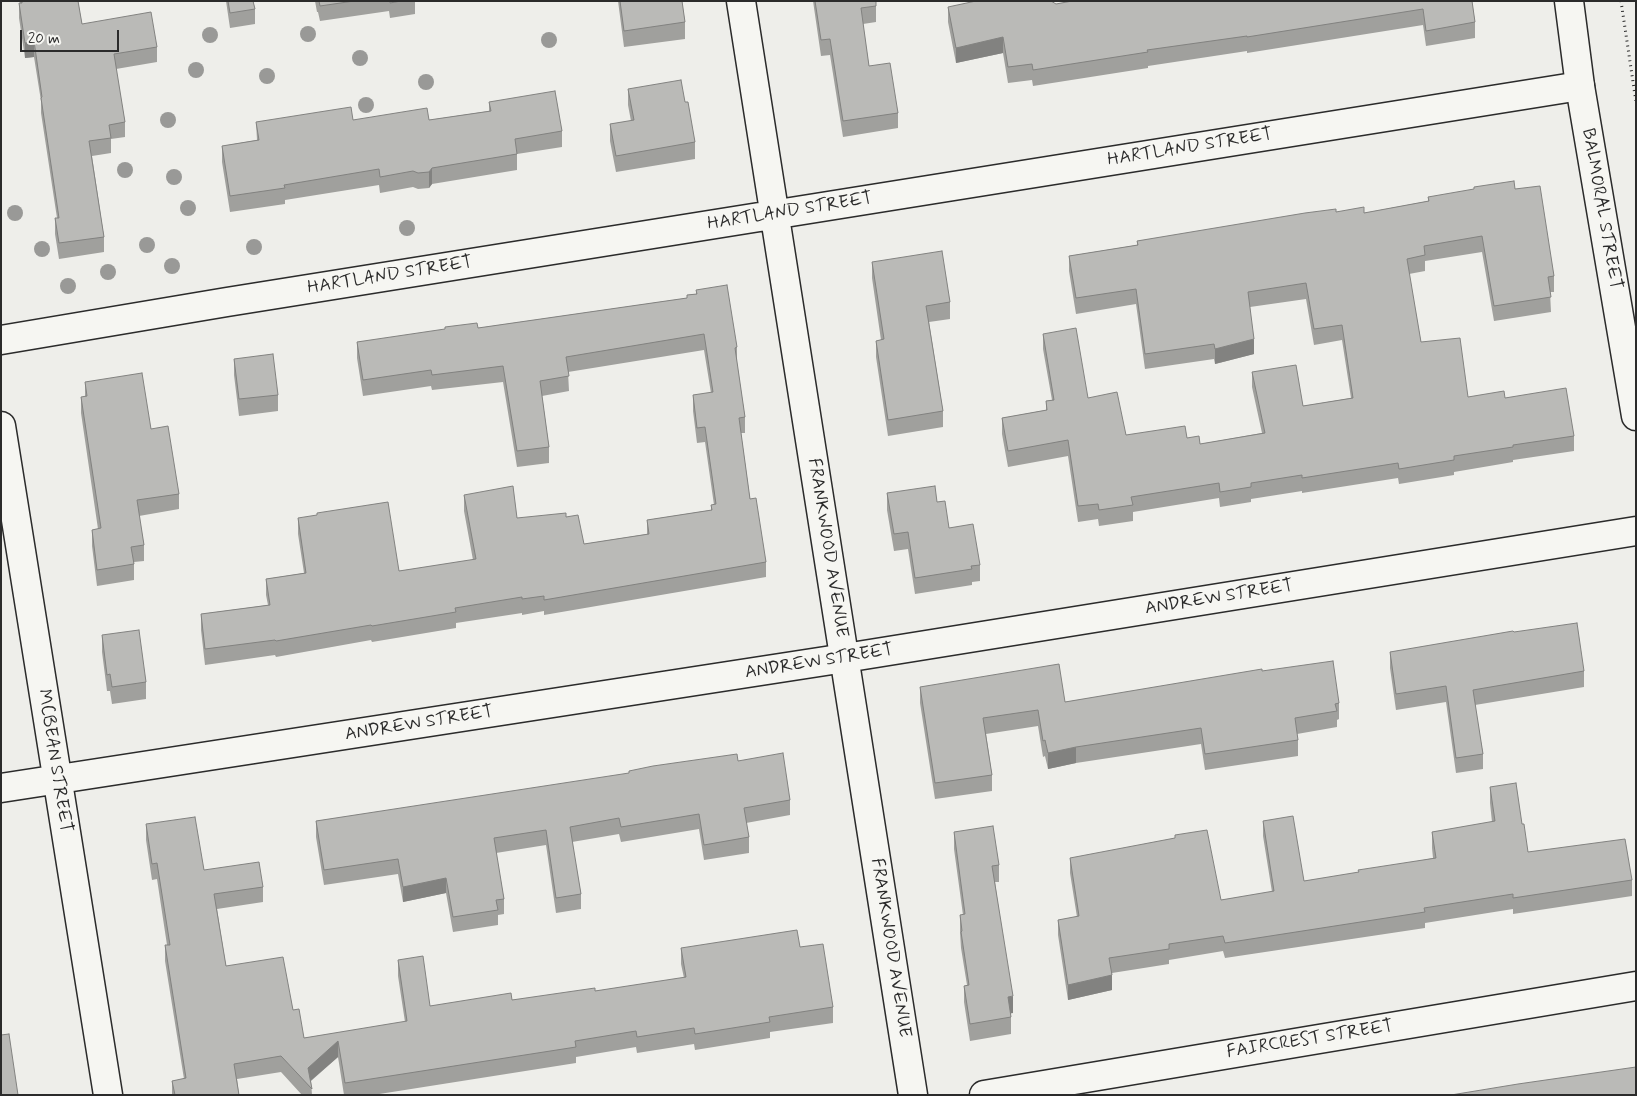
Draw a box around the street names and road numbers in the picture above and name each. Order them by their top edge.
street label: HARTLAND STREET [1106,124,1274,172]
street label: BALMORAL STREET [1576,127,1626,291]
street label: HARTLAND STREET [706,188,874,236]
street label: HARTLAND STREET [306,252,474,300]
street label: FRANKWOOD AVENUE [802,457,852,639]
street label: ANDREW STREET [1143,576,1295,620]
street label: ANDREW STREET [743,640,895,684]
street label: MCBEAN STREET [32,688,76,834]
street label: ANDREW STREET [343,702,495,746]
street label: FRANKWOOD AVENUE [865,857,915,1039]
street label: FAIRCREST STREET [1225,1016,1395,1064]

